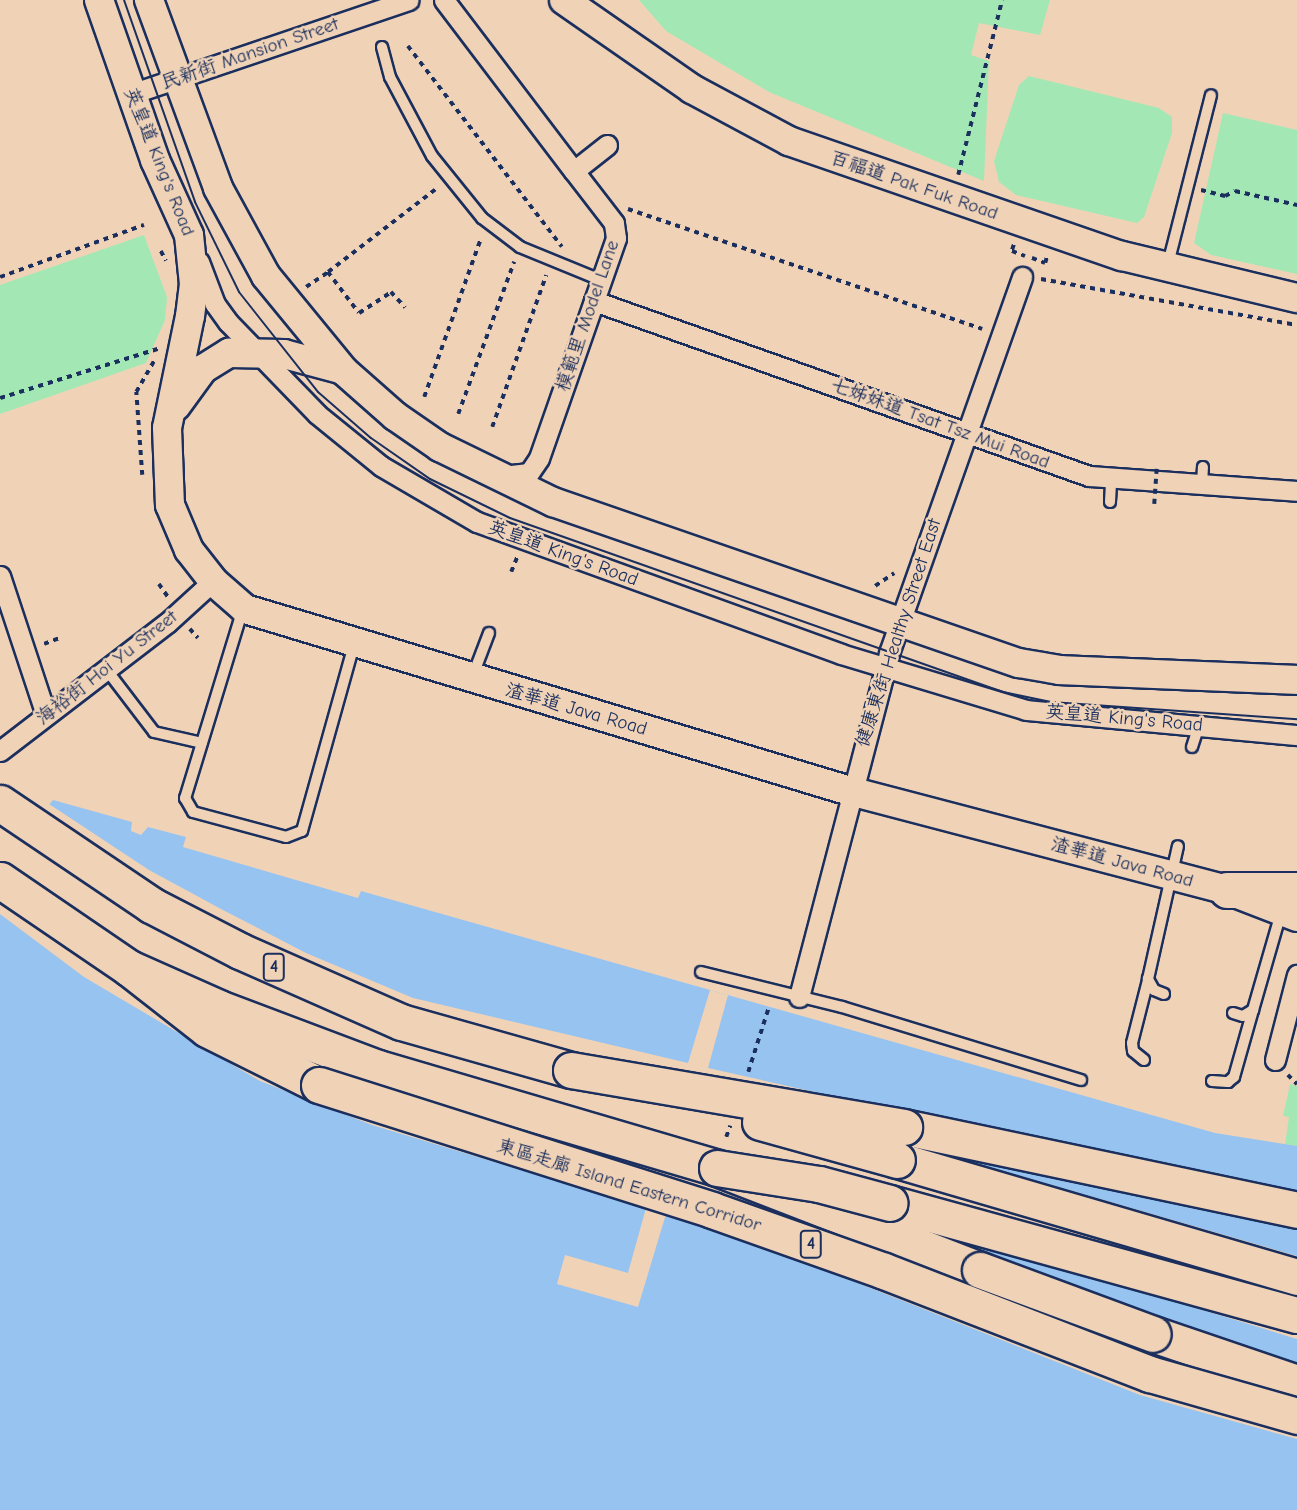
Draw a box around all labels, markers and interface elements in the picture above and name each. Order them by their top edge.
street label: 民新街 Mansion Street [158,13,342,95]
street label: 英皇道 King's Road [119,85,199,239]
street label: 百福道 Pak Fuk Road [827,147,1001,225]
street label: 模範里 Model Lane [551,237,625,395]
street label: 七姊妹道 Tsat Tsz Mui Road [827,374,1053,474]
street label: 英皇道 King's Road [485,516,641,592]
street label: 健康東街 Healthy Street East [851,516,947,750]
street label: 海裕街 Hoi Yu Street [32,606,182,730]
street label: 渣華道 Java Road [502,679,650,741]
street label: 英皇道 King's Road [1044,701,1204,737]
street label: 渣華道 Java Road [1048,833,1196,893]
road number: 4 [262,952,286,982]
street label: 東區走廊 Island Eastern Corridor [494,1135,764,1237]
road number: 4 [799,1230,823,1259]

